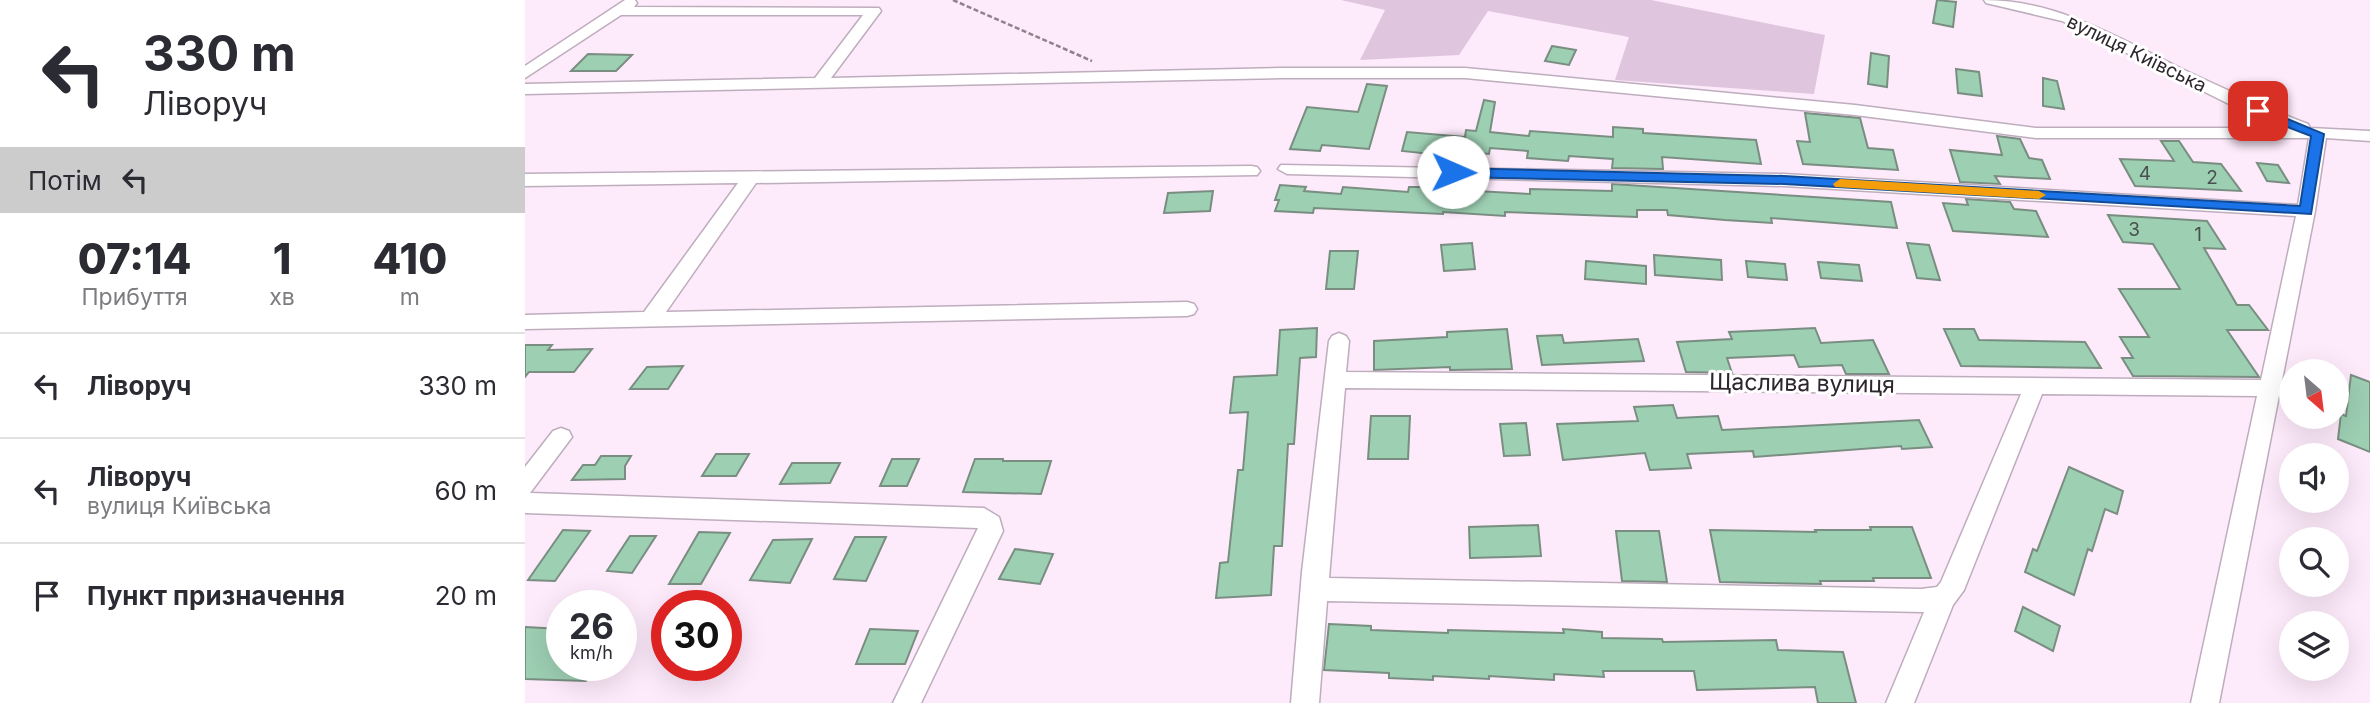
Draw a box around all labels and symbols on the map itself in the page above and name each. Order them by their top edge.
street label: вулиця Київська [2063,10,2210,97]
pin [2228,81,2288,141]
position arrow [1416,135,1490,209]
house number: 4 [2139,162,2151,185]
house number: 2 [2206,166,2218,189]
house number: 3 [2128,218,2140,241]
house number: 1 [2194,223,2202,246]
north arrow [2279,359,2349,429]
street label: Щаслива вулиця [1709,367,1895,399]
speed limit sign: 30 [651,590,742,681]

